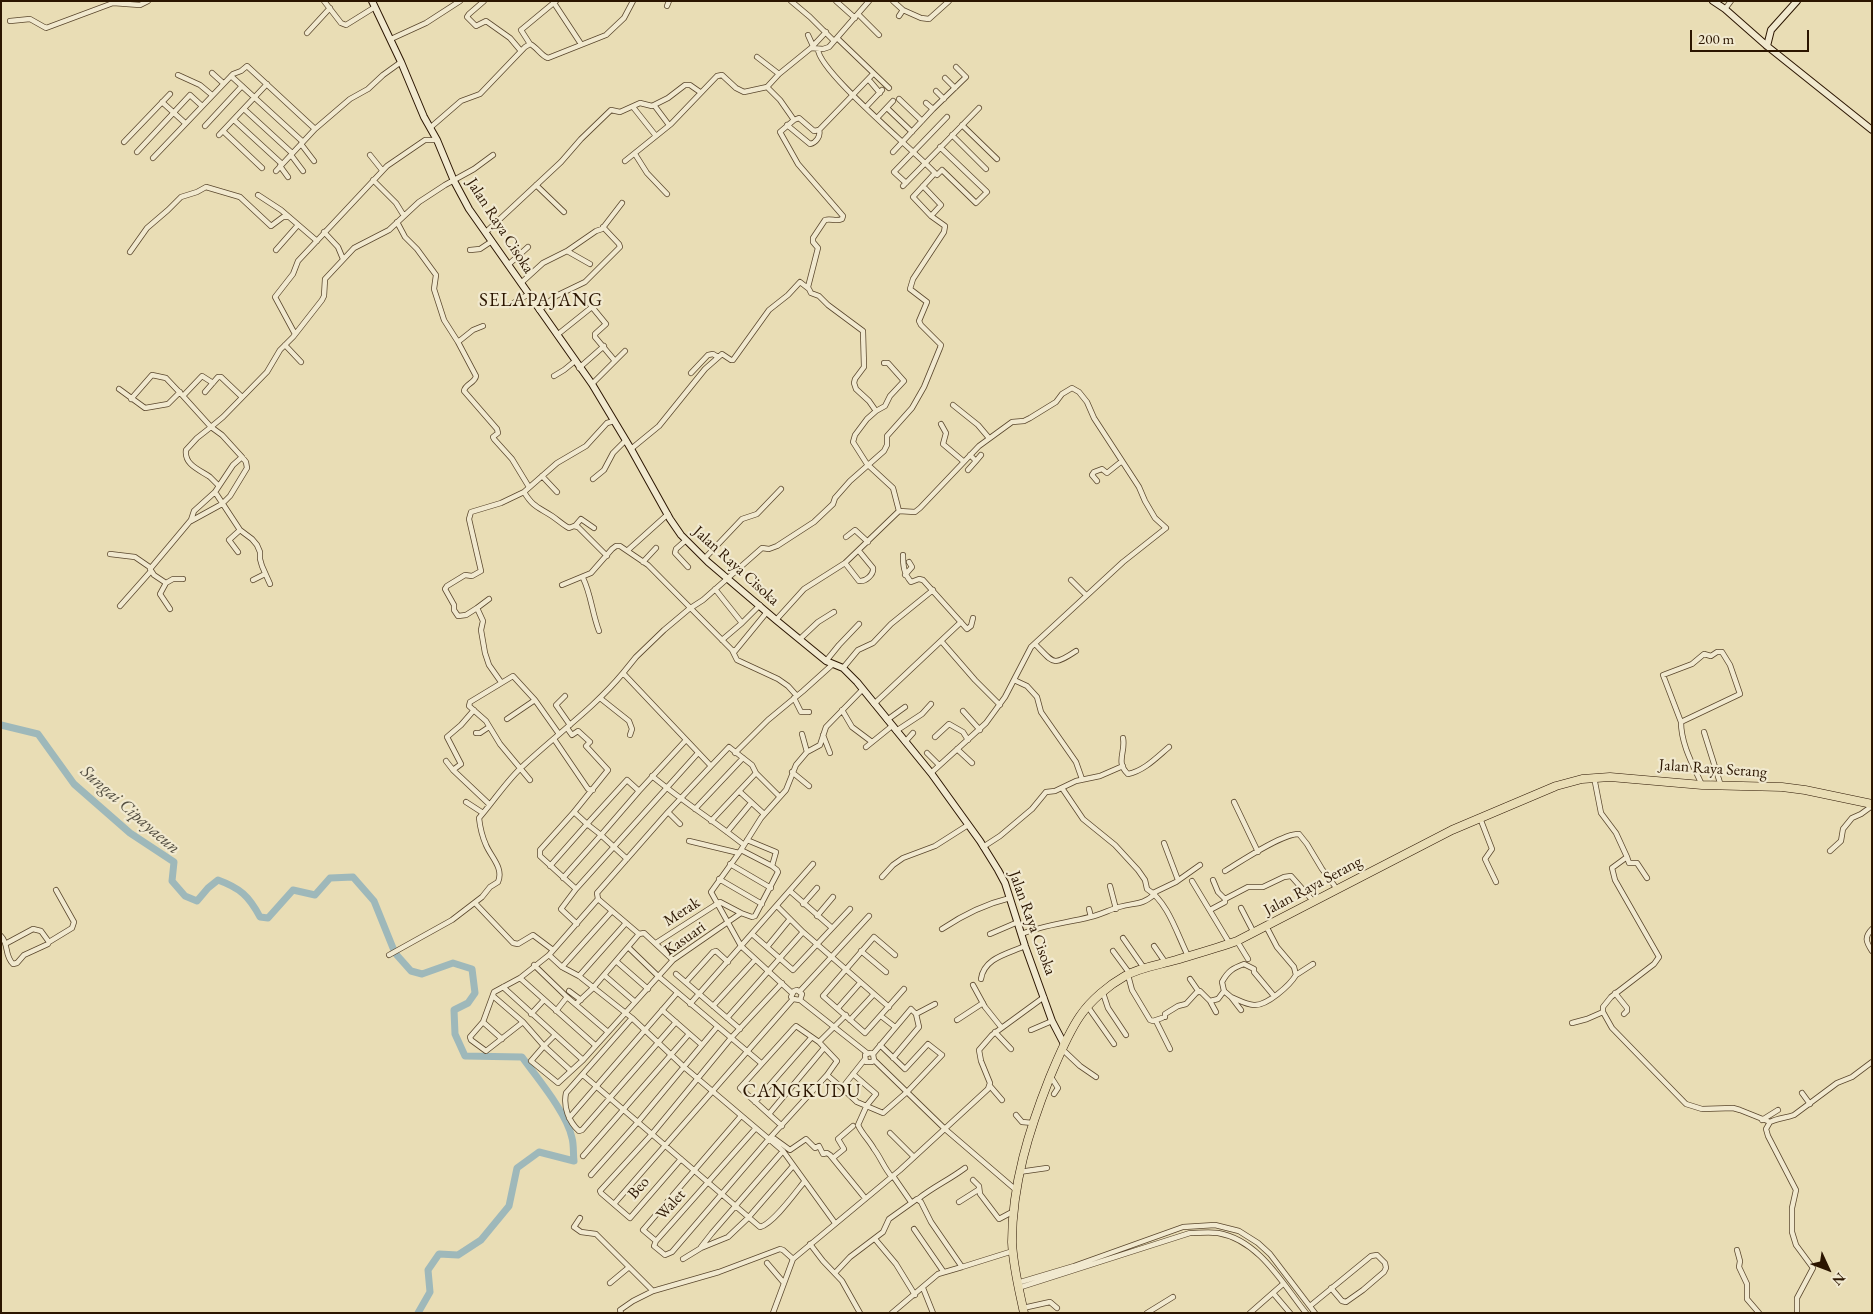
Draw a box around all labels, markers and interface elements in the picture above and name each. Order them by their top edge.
scale bar [1693,20,1812,52]
text: 200 m [1698,29,1734,48]
street label: Jalan Raya Cisoka [462,175,538,277]
district label: SELAPAJANG [478,290,604,312]
street label: Jalan Raya Cisoka [689,522,783,610]
street label: Jalan Raya Serang [1658,756,1768,782]
water label: Sungai Cipayaeun [76,761,184,859]
street label: Jalan Raya Serang [1261,852,1365,920]
street label: Jalan Raya Cisoka [1004,868,1060,978]
street label: Merak [660,893,704,931]
street label: Kasuari [660,918,710,960]
district label: CANGKUDU [742,1081,862,1103]
street label: Beo [624,1173,654,1203]
street label: Walet [652,1186,690,1224]
north arrow [1803,1244,1853,1294]
text: N [1829,1269,1849,1290]

